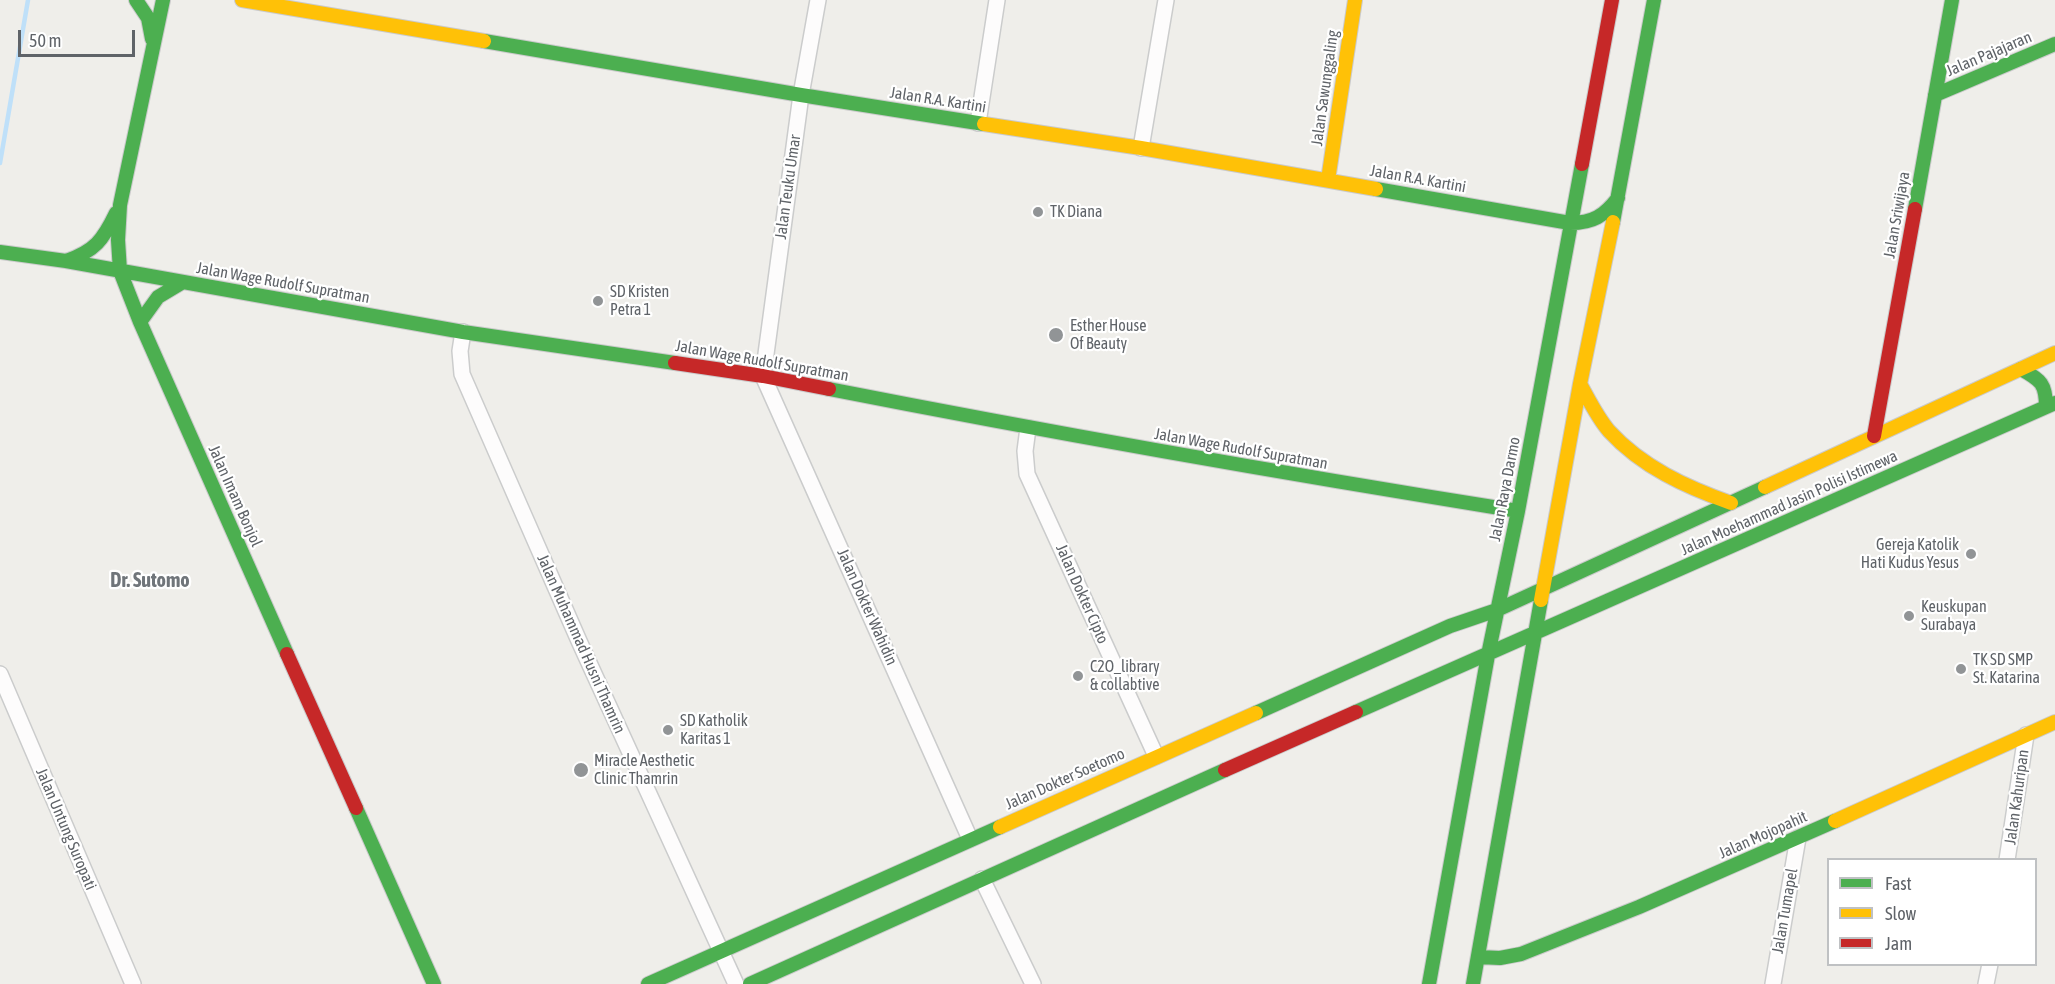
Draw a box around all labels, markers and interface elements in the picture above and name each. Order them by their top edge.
scale bar [21,18,138,56]
street label: Jalan Pajajaran [1943,27,2035,81]
street label: Jalan Sawunggaling [1307,29,1343,147]
text: 50 m [29,30,61,51]
street label: Jalan R.A. Kartini [889,83,987,117]
street label: Jalan Teuku Umar [771,134,805,240]
street label: Jalan R.A. Kartini [1368,161,1468,197]
street label: Jalan Sriwijaya [1880,170,1914,260]
place label: TK Diana [1050,202,1102,222]
marker: TK Diana [1031,205,1045,219]
street label: Jalan Wage Rudolf Supratman [195,258,371,308]
place label: SD Kristen Petra 1 [610,282,669,320]
marker: SD Kristen Petra 1 [591,294,605,308]
place label: Esther House Of Beauty [1070,316,1146,354]
marker: Esther House Of Beauty [1047,326,1065,344]
street label: Jalan Wage Rudolf Supratman [674,336,850,386]
street label: Jalan Wage Rudolf Supratman [1153,424,1329,474]
street label: Jalan Raya Darmo [1485,435,1525,543]
street label: Jalan Imam Bonjol [204,442,266,550]
street label: Jalan Moehammad Jasin Polisi Istimewa [1678,446,1900,560]
place label: Gereja Katolik Hati Kudus Yesus [1861,535,1959,573]
street label: Jalan Dokter Cipto [1052,541,1112,647]
street label: Jalan Dokter Wahidin [833,546,901,668]
marker: Gereja Katolik Hati Kudus Yesus [1964,547,1978,561]
street label: Jalan Muhammad Husni Thamrin [533,551,629,737]
district label: Dr. Sutomo [110,569,190,593]
place label: Keuskupan Surabaya [1921,597,1987,635]
marker: Keuskupan Surabaya [1902,609,1916,623]
place label: TK SD SMP St. Katarina [1973,650,2040,688]
place label: C2O_library & collabtive [1090,657,1160,695]
marker: TK SD SMP St. Katarina [1954,662,1968,676]
marker: C2O_library & collabtive [1071,669,1085,683]
place label: SD Katholik Karitas 1 [680,711,748,749]
marker: SD Katholik Karitas 1 [661,723,675,737]
street label: Jalan Dokter Soetomo [1002,744,1128,814]
street label: Jalan Kahuripan [2001,748,2033,846]
place label: Miracle Aesthetic Clinic Thamrin [594,751,694,789]
marker: Miracle Aesthetic Clinic Thamrin [572,761,590,779]
street label: Jalan Untung Suropati [32,765,100,893]
street label: Jalan Mojopahit [1716,807,1810,863]
legend [1827,858,2037,966]
street label: Jalan Tumapel [1768,867,1802,955]
text: Fast [1885,873,1912,894]
text: Slow [1885,903,1916,924]
text: Jam [1885,933,1912,954]

